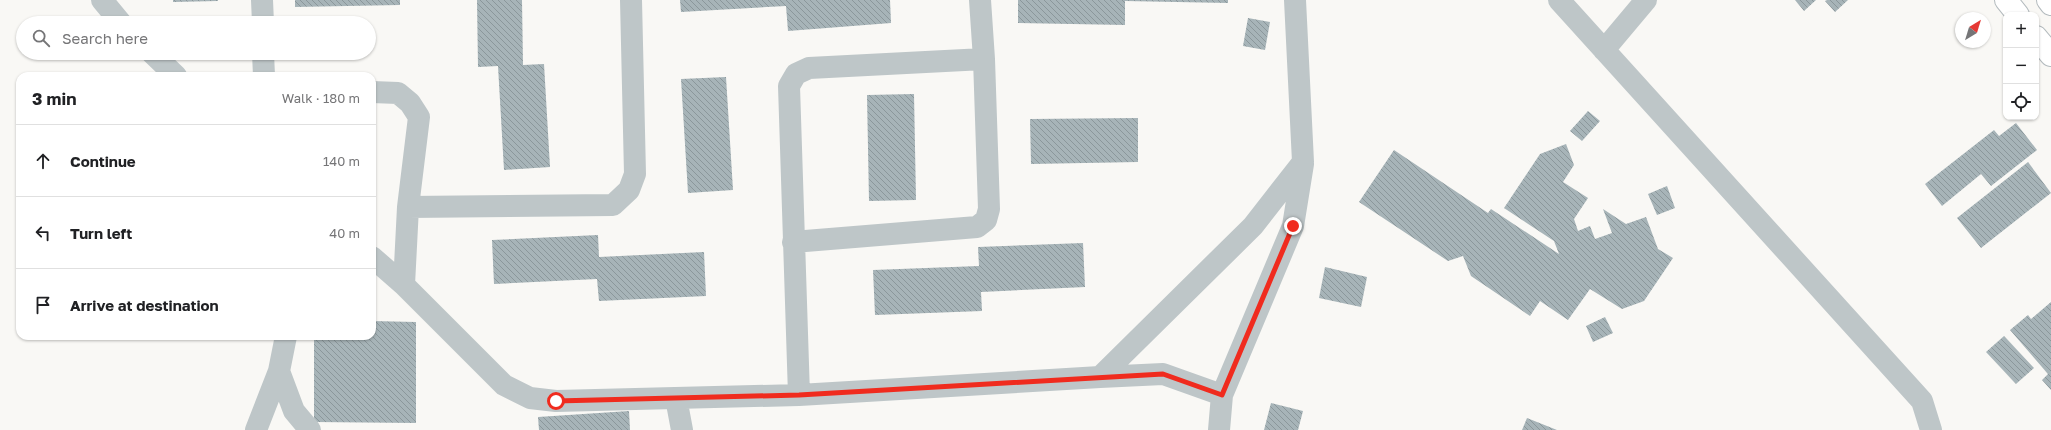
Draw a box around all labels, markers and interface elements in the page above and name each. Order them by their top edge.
north arrow [1955,12,1991,48]
map controls [2003,12,2039,120]
button: + [2003,12,2039,48]
search box [16,16,376,60]
icon: search [30,27,52,49]
text: Search here [62,29,148,47]
button: − [2003,48,2039,84]
button: locate [2003,84,2039,120]
text: 3 min [32,88,76,109]
text: Walk · 180 m [282,90,360,106]
icon: ahead [32,150,54,172]
text: Continue [70,152,136,170]
text: 140 m [323,153,360,169]
route end [1284,217,1302,235]
icon: left [32,222,54,244]
text: Turn left [70,224,132,242]
text: 40 m [329,225,360,241]
icon: arrive [32,294,54,316]
text: Arrive at destination [70,296,219,314]
route start [547,392,565,410]

